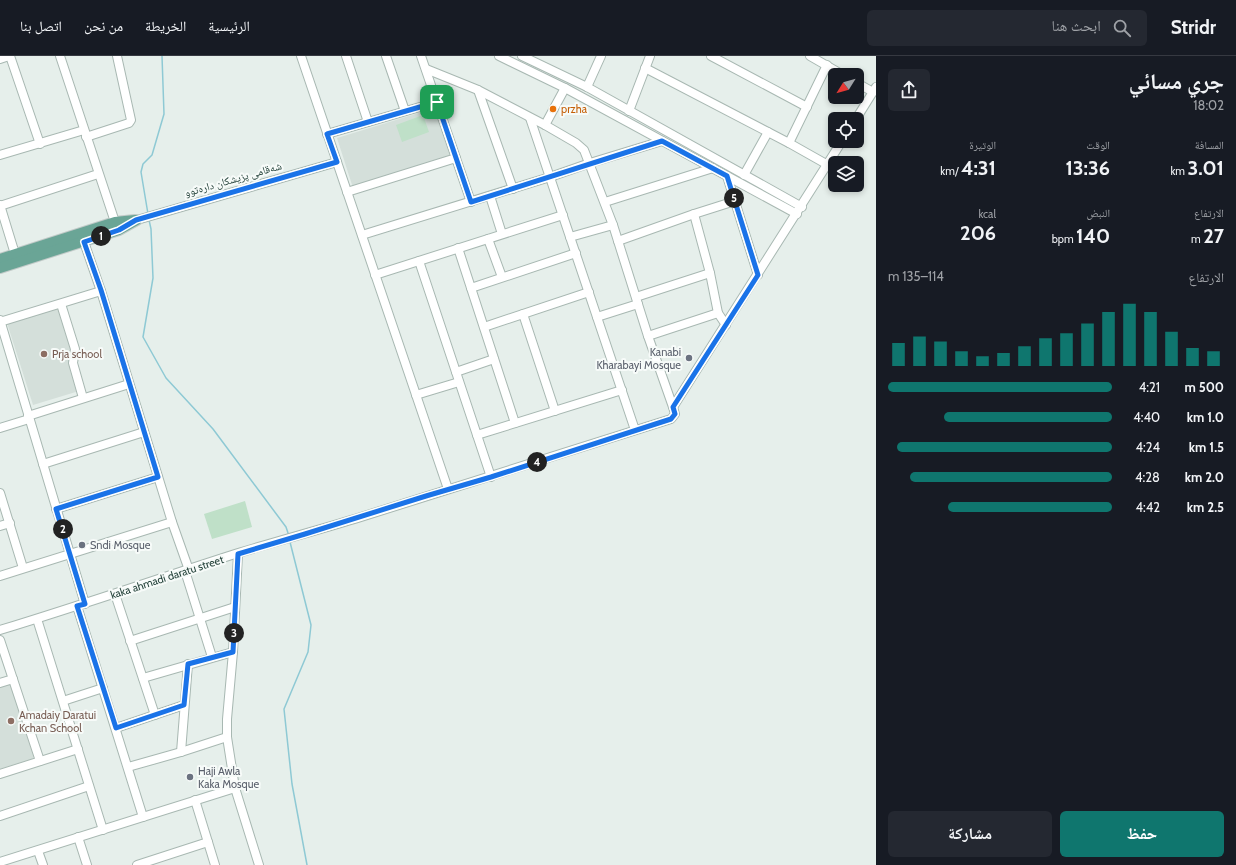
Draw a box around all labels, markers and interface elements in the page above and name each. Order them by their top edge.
search box [867,10,1147,46]
text: Stridr [1171,16,1216,39]
text: اتصل بنا [20,17,62,35]
text: من نحن [84,17,123,35]
text: الخريطة [145,17,186,35]
text: الرئيسية [208,17,250,35]
text: ابحث هنا [1052,17,1101,35]
icon: search [1111,17,1133,39]
north arrow [828,68,864,104]
map controls [828,68,864,192]
text: جري مسائي [1129,68,1224,95]
button: share [888,69,930,111]
pin [420,85,454,119]
icon: arrive [426,91,448,113]
text: 18:02 [1193,97,1224,113]
place label: przha [561,102,588,116]
marker: przha [548,104,558,114]
button: locate [828,112,864,148]
text: الوتيرة [969,138,996,152]
text: الوقت [1086,138,1110,152]
text: المسافة [1195,138,1224,152]
button: layers [828,156,864,192]
text: 4:31 [961,156,996,180]
text: 13:36 [1065,156,1110,180]
text: 3.01 [1187,156,1224,180]
street label: شەقامی پزیشکان دارەتوو [183,158,283,200]
text: /km [940,164,961,178]
text: km [1170,164,1187,178]
pin: 5 [724,188,744,208]
text: 5 [731,191,737,205]
text: النبض [1087,206,1110,220]
text: الارتفاع [1194,206,1224,220]
text: kcal [978,207,996,221]
text: 206 [960,221,996,245]
text: 140 [1076,224,1110,248]
text: 27 [1203,224,1224,248]
pin: 1 [91,226,111,246]
text: 1 [99,229,103,243]
text: bpm [1052,232,1076,246]
text: m [1191,232,1203,246]
text: 114–135 m [888,268,944,284]
text: الارتفاع [1189,269,1224,285]
place label: Kanabi Kharabayi Mosque [596,345,681,372]
place label: Prja school [52,347,102,361]
marker: Prja school [39,349,49,359]
marker: Kanabi Kharabayi Mosque [684,353,694,363]
text: 4:21 [1139,379,1160,395]
text: 500 m [1184,379,1224,395]
text: 4:40 [1133,409,1160,425]
text: 1.0 km [1187,409,1224,425]
text: 4:24 [1135,439,1160,455]
text: 1.5 km [1189,439,1224,455]
pin: 4 [527,452,547,472]
text: 4 [534,455,540,469]
text: 4:28 [1135,469,1160,485]
text: 2.0 km [1185,469,1224,485]
text: 4:42 [1135,499,1160,515]
text: 2.5 km [1187,499,1224,515]
pin: 2 [53,519,73,539]
text: 2 [60,522,66,536]
place label: Sndi Mosque [90,538,151,552]
marker: Sndi Mosque [77,540,87,550]
street label: kaka ahmadi daratu street [109,552,226,602]
pin: 3 [224,623,244,643]
text: 3 [231,626,237,640]
place label: Amadaiy Daratui Kchan School [19,708,96,735]
marker: Amadaiy Daratui Kchan School [6,716,16,726]
place label: Haji Awla Kaka Mosque [198,764,259,791]
marker: Haji Awla Kaka Mosque [185,772,195,782]
button: مشاركة [888,811,1052,857]
button: حفظ [1060,811,1224,857]

